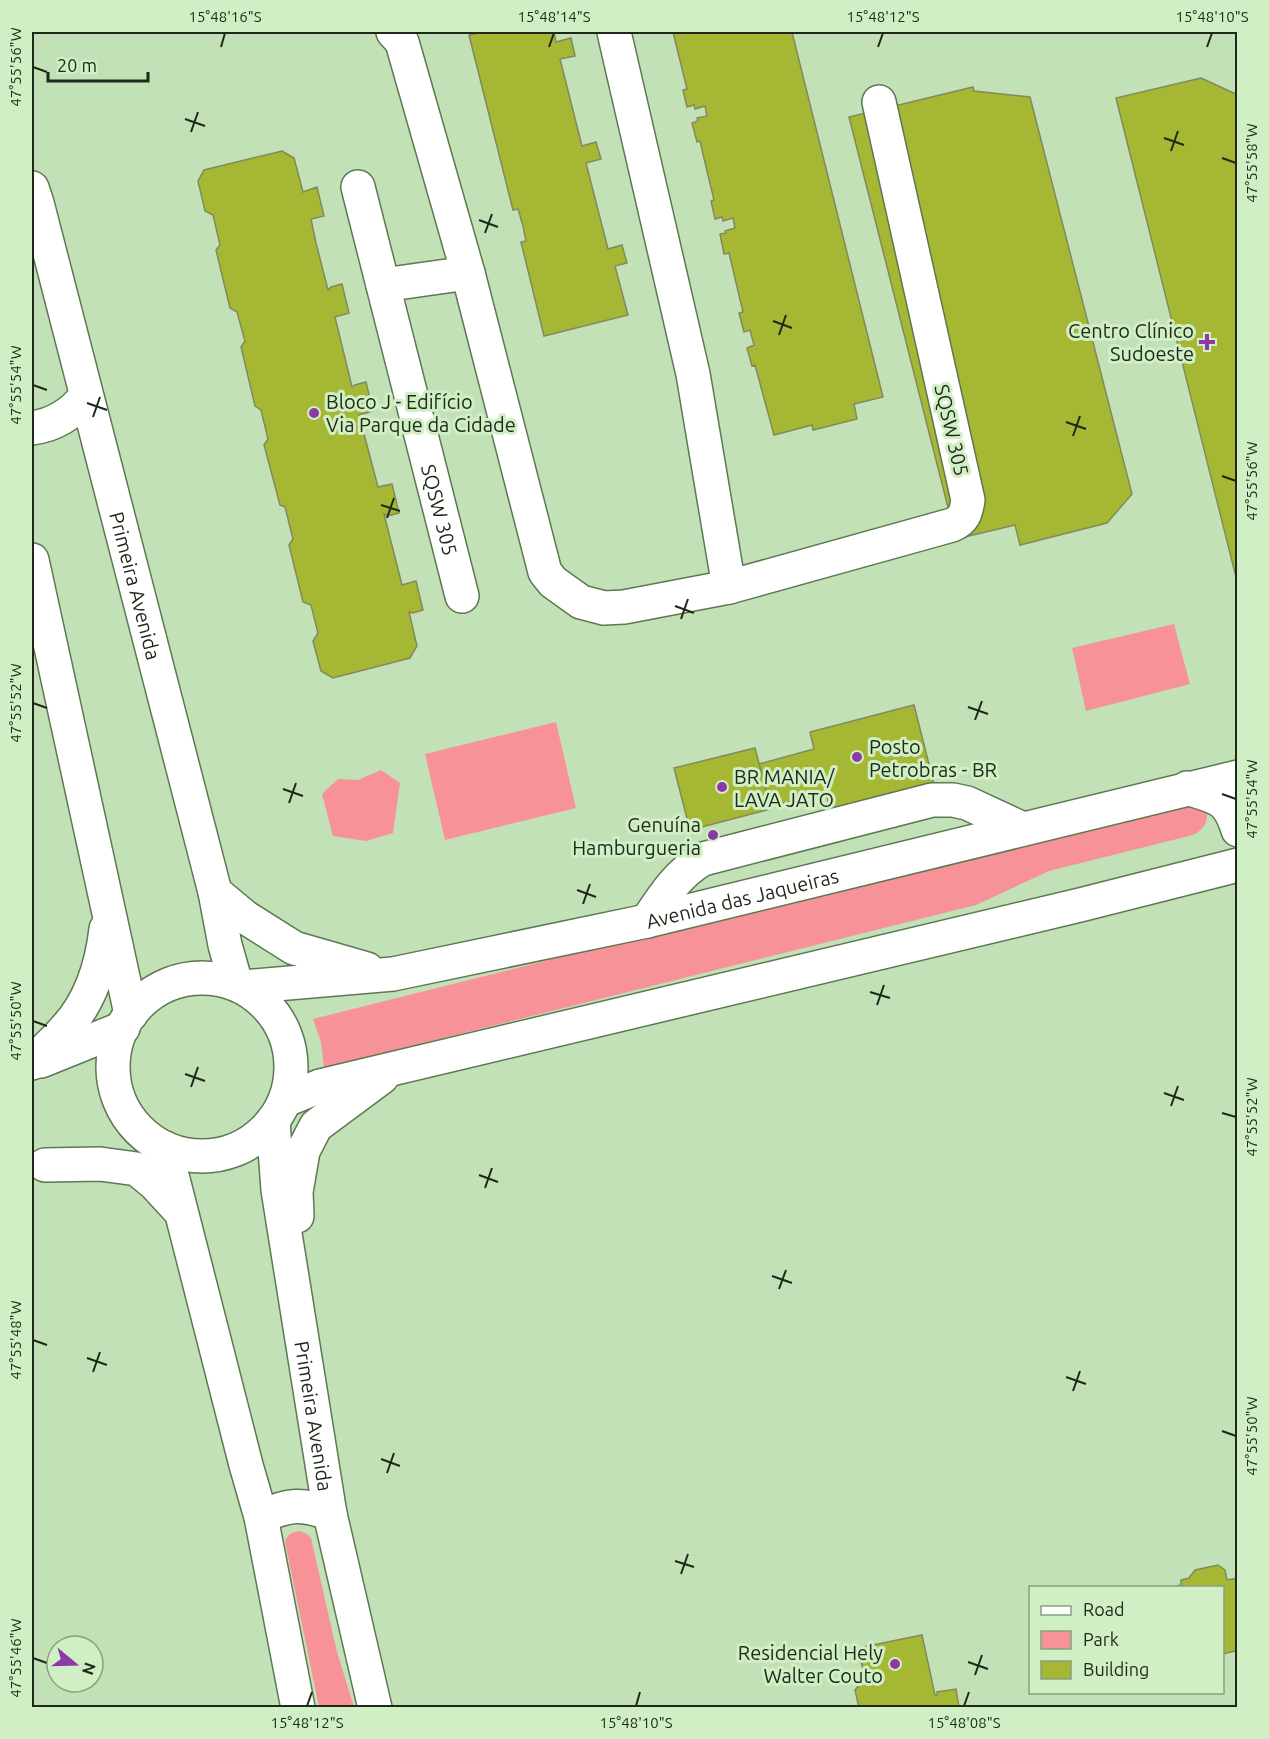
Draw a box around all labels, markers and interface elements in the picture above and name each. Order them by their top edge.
text: 15°48'16"S [188,8,262,25]
text: 15°48'14"S [517,8,591,25]
text: 15°48'12"S [846,8,920,25]
text: 15°48'10"S [1175,8,1249,25]
text: 47°55'56"W [7,27,24,107]
scale bar [48,45,148,83]
text: 20 m [57,55,97,75]
text: 47°55'58"W [1243,123,1260,203]
place label: Centro Clínico Sudoeste [1068,319,1194,365]
marker: Centro Clínico Sudoeste [1198,333,1216,351]
text: 47°55'54"W [7,345,24,425]
street label: SQSW 305 [930,382,974,478]
place label: Bloco J - Edifício Via Parque da Cidade [326,390,516,436]
marker: Bloco J - Edifício Via Parque da Cidade [307,406,321,420]
text: 47°55'56"W [1243,441,1260,521]
street label: SQSW 305 [417,462,463,558]
street label: Primeira Avenida [106,509,166,662]
text: 47°55'52"W [7,663,24,743]
place label: Posto Petrobras - BR [869,735,997,781]
marker: Posto Petrobras - BR [850,750,864,764]
text: 47°55'54"W [1243,759,1260,839]
place label: BR MANIA/ LAVA JATO [734,765,835,811]
marker: BR MANIA/ LAVA JATO [715,780,729,794]
place label: Genuína Hamburgueria [572,813,701,859]
marker: Genuína Hamburgueria [706,828,720,842]
street label: Avenida das Jaqueiras [644,863,841,932]
text: 47°55'50"W [7,981,24,1061]
text: 47°55'52"W [1243,1077,1260,1157]
text: 47°55'48"W [7,1300,24,1380]
street label: Primeira Avenida [291,1339,338,1493]
text: 47°55'50"W [1243,1396,1260,1476]
legend [1029,1586,1224,1694]
text: Road [1083,1599,1125,1619]
text: 47°55'46"W [7,1618,24,1698]
text: Park [1083,1629,1119,1649]
north arrow [45,1634,105,1694]
place label: Residencial Hely Walter Couto [738,1641,883,1687]
marker: Residencial Hely Walter Couto [888,1657,902,1671]
text: Building [1083,1659,1149,1679]
text: N [79,1660,100,1677]
text: 15°48'12"S [270,1714,344,1731]
text: 15°48'10"S [599,1714,673,1731]
text: 15°48'08"S [927,1714,1001,1731]

